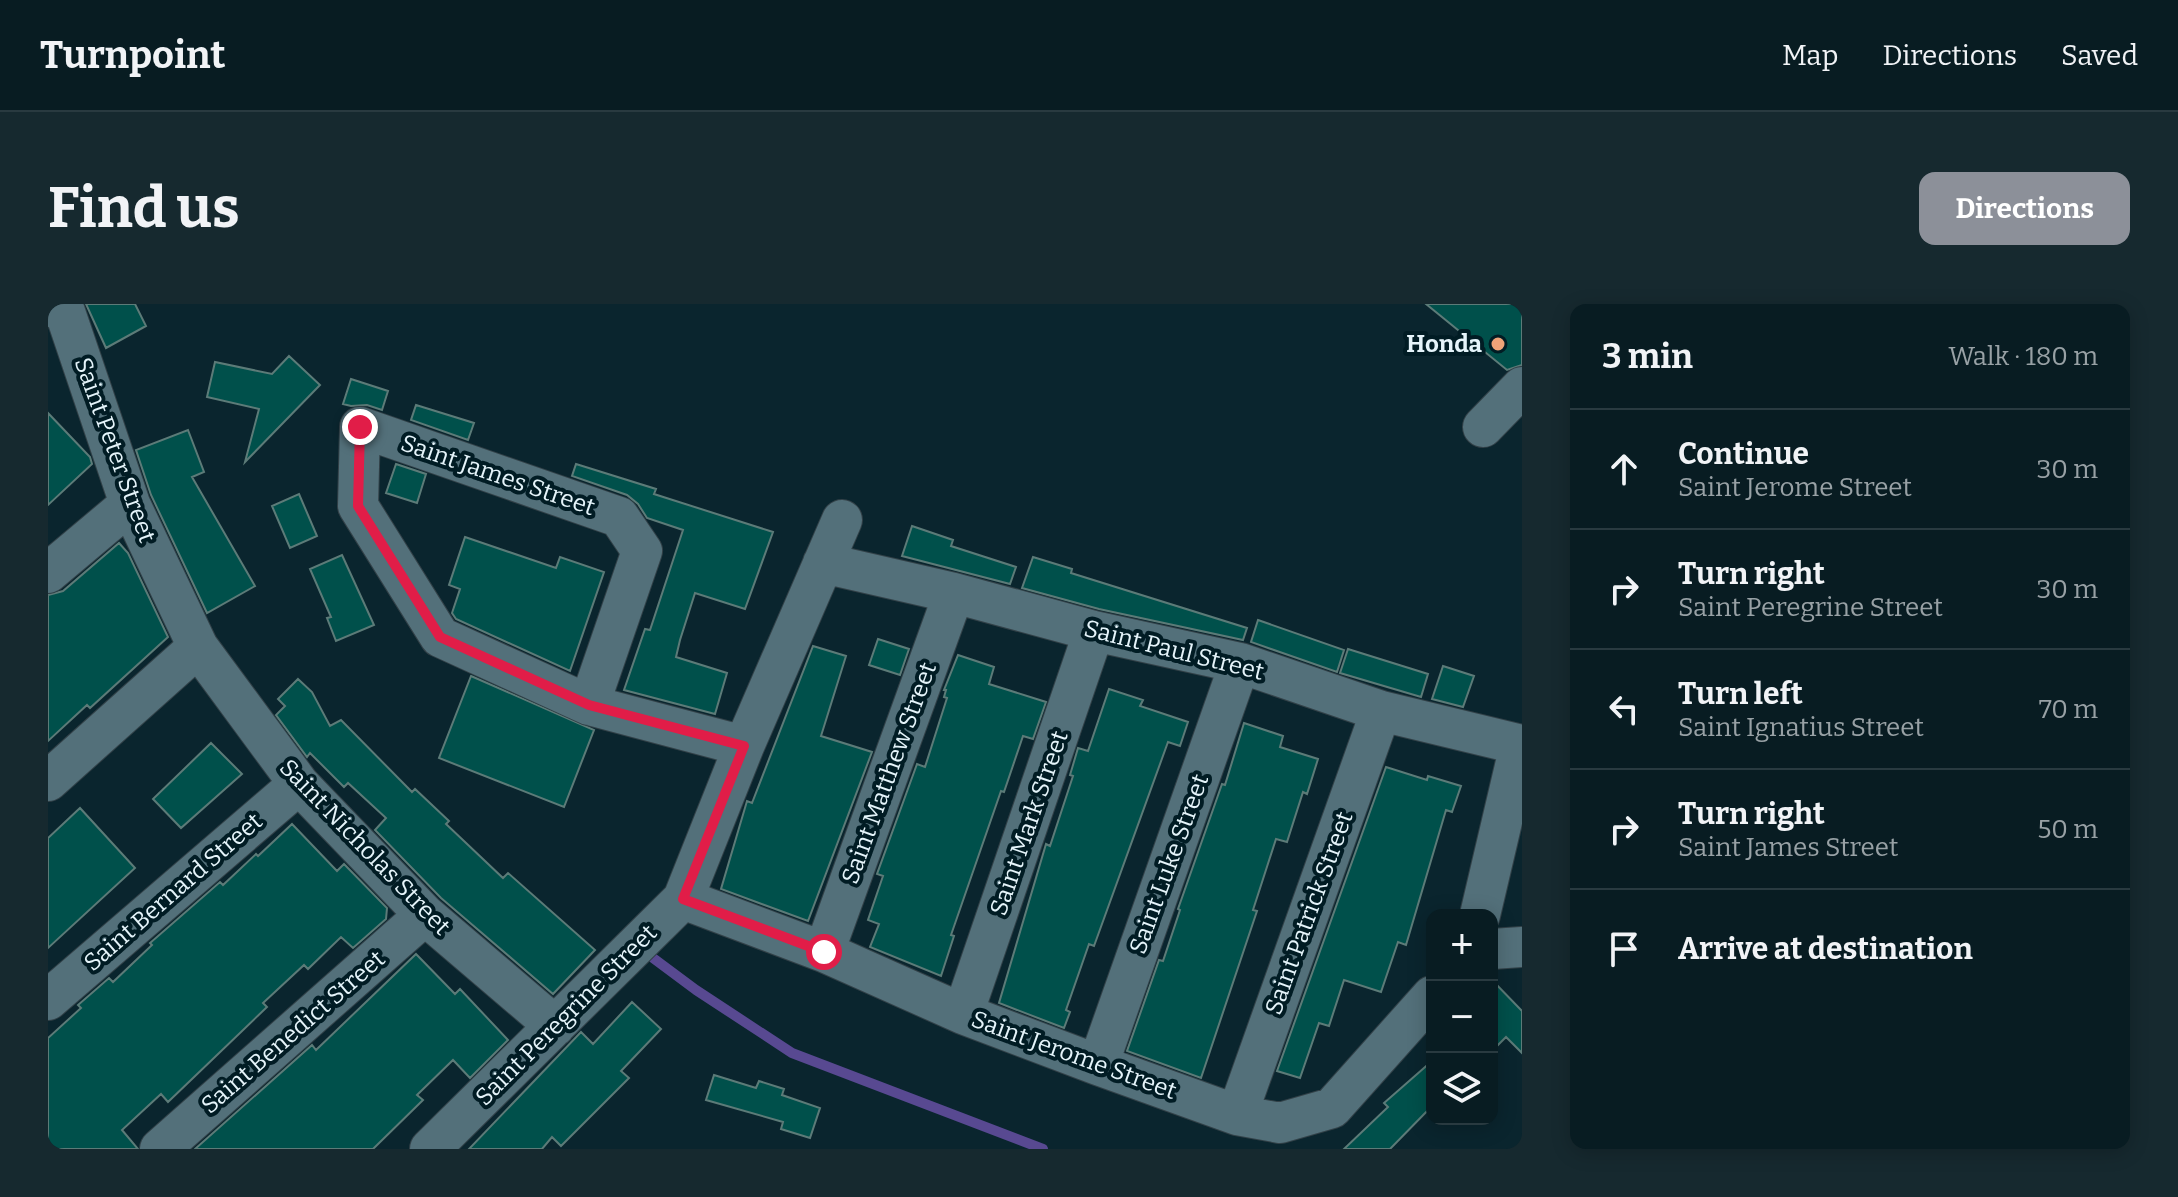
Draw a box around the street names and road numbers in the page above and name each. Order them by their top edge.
street label: Saint Peter Street [69,354,162,546]
street label: Saint James Street [397,429,599,521]
street label: Saint Paul Street [1081,614,1267,686]
street label: Saint Matthew Street [836,658,942,887]
street label: Saint Mark Street [984,727,1074,919]
street label: Saint Nicholas Street [274,753,456,941]
street label: Saint Luke Street [1124,770,1215,958]
street label: Saint Bernard Street [78,807,268,977]
street label: Saint Patrick Street [1259,807,1359,1018]
street label: Saint Peregrine Street [470,918,663,1111]
street label: Saint Benedict Street [195,944,391,1119]
street label: Saint Jerome Street [968,1005,1181,1105]

